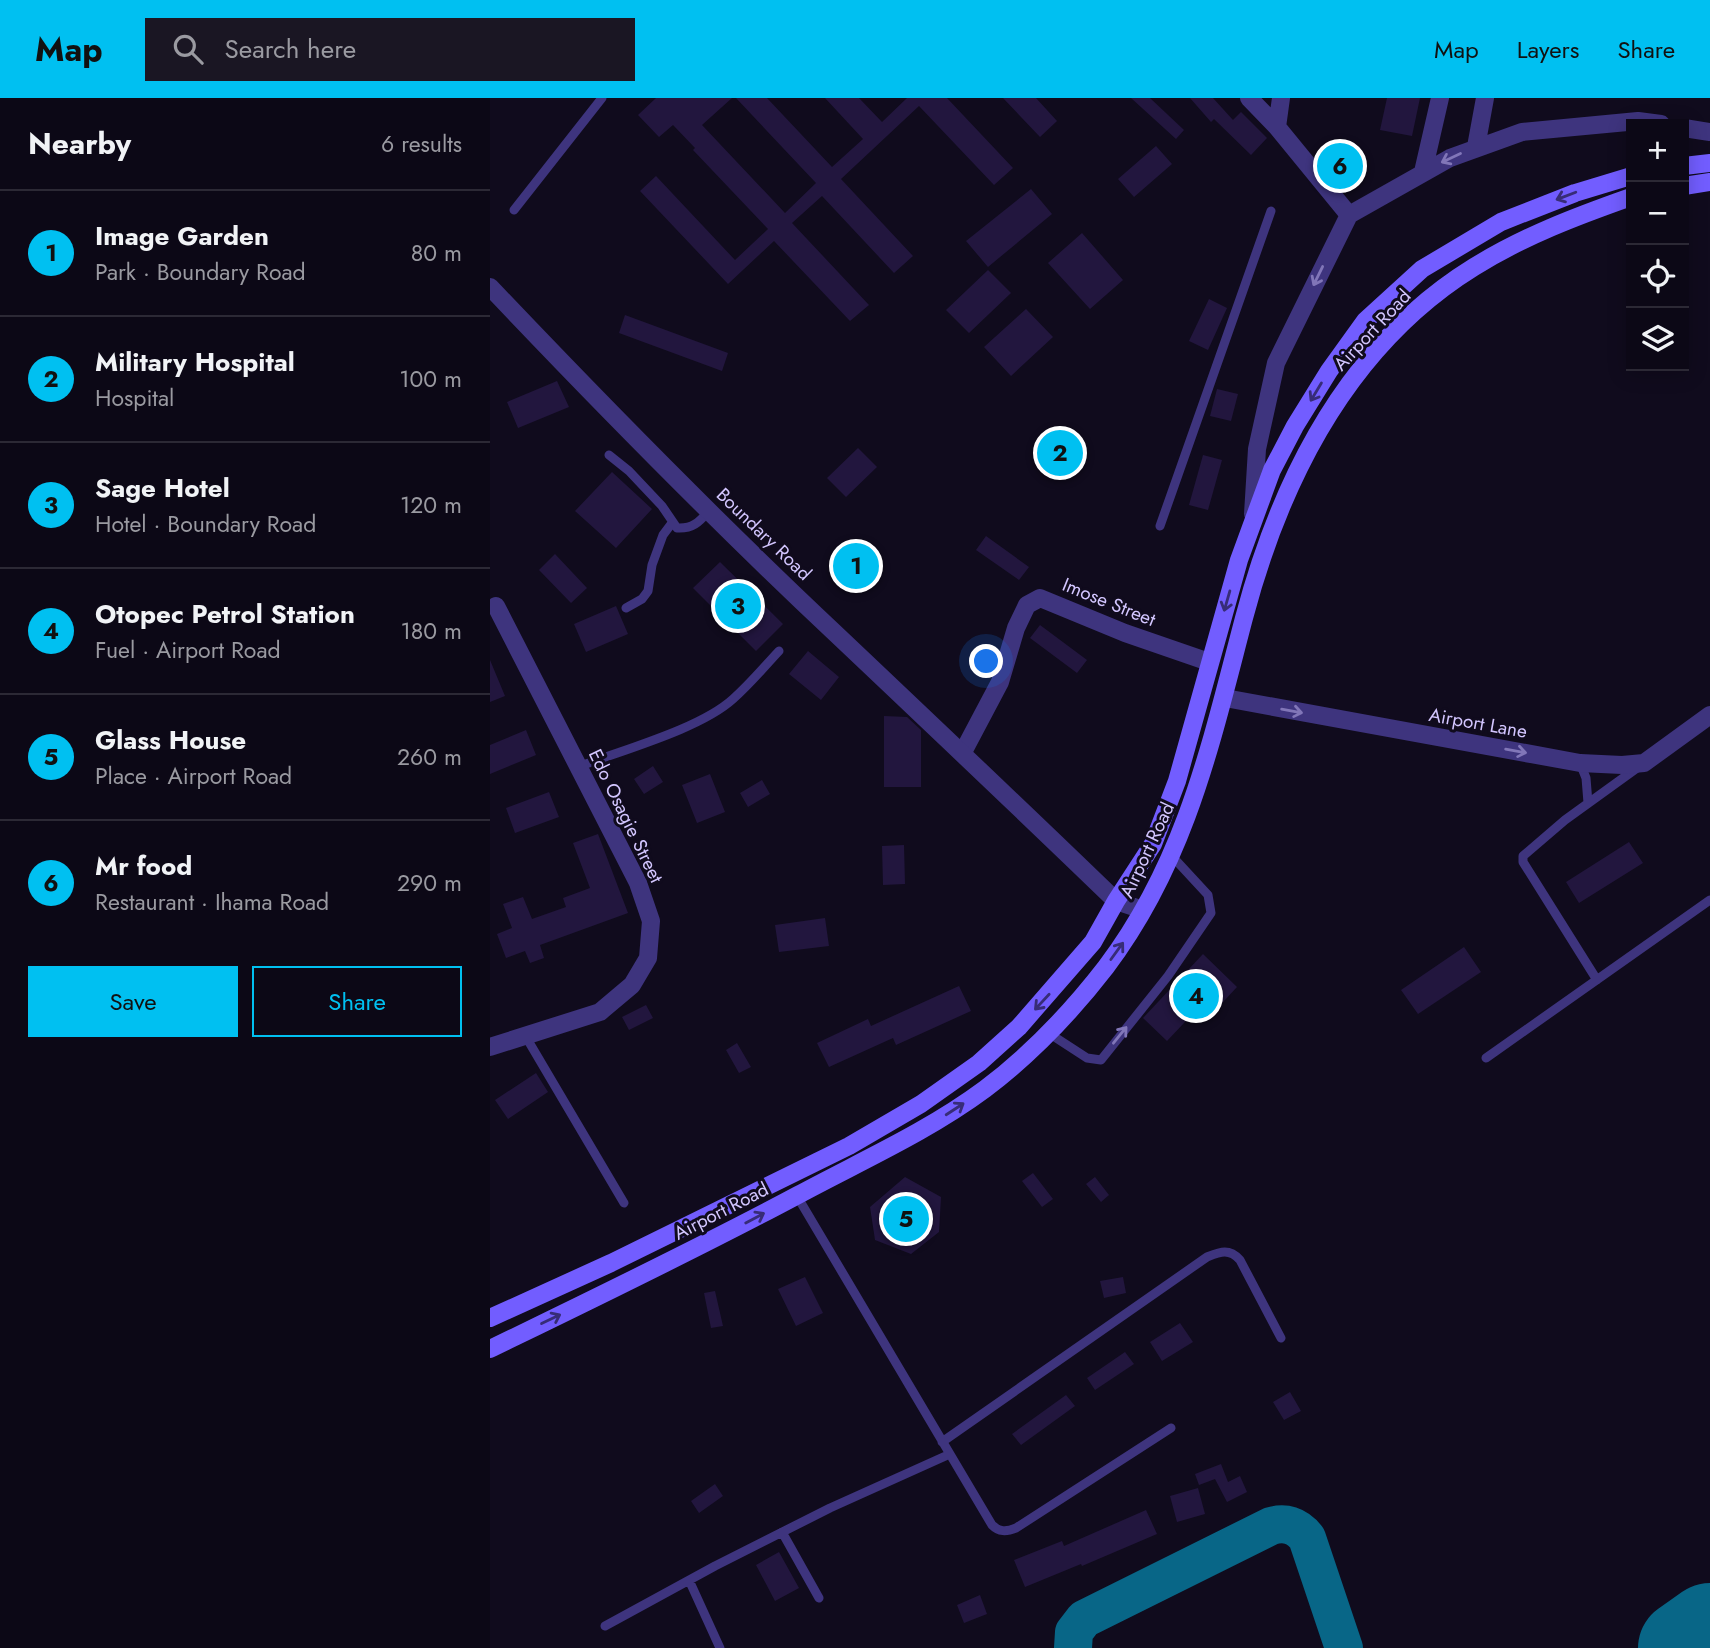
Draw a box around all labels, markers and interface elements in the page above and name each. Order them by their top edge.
search box [145,18,635,81]
text: Map [35,26,103,73]
icon: search [169,30,207,68]
text: Search here [225,30,356,68]
text: Map [1434,32,1479,67]
text: Layers [1517,32,1579,67]
text: Share [1617,32,1675,67]
map controls [1626,119,1689,371]
button: + [1626,119,1689,182]
text: Nearby [28,122,131,165]
text: 6 results [381,127,462,161]
pin: 6 [1317,140,1363,192]
one-way arrow [1441,152,1462,165]
button: − [1626,182,1689,245]
one-way arrow [1556,191,1577,204]
text: Image Garden [95,217,269,255]
text: 1 [45,236,57,270]
text: 80 m [411,236,462,270]
button: locate [1626,245,1689,308]
text: Park · Boundary Road [95,255,306,289]
one-way arrow [1311,266,1324,287]
street label: Airport Road [1327,283,1417,377]
button: layers [1626,308,1689,371]
text: Military Hospital [95,343,295,381]
text: 2 [43,362,59,396]
text: 100 m [399,362,462,396]
text: Hospital [95,381,174,415]
one-way arrow [1308,382,1323,401]
pin: 2 [1037,427,1083,479]
text: Sage Hotel [95,469,230,507]
street label: Boundary Road [710,482,818,586]
text: 3 [44,488,58,522]
text: 120 m [400,488,462,522]
text: Hotel · Boundary Road [95,507,316,541]
pin: 1 [833,540,879,592]
street label: Imose Street [1058,571,1160,633]
pin: 3 [715,580,761,632]
one-way arrow [1220,589,1233,611]
text: Otopec Petrol Station [95,595,355,633]
text: 4 [43,614,59,648]
text: 180 m [400,614,462,648]
text: Fuel · Airport Road [95,633,281,667]
your location [969,644,1003,678]
street label: Airport Lane [1427,701,1530,745]
one-way arrow [1280,704,1303,718]
text: Glass House [95,721,246,759]
text: 5 [44,740,58,774]
text: 260 m [397,740,462,774]
street label: Edo Osagie Street [582,745,670,888]
one-way arrow [1504,745,1527,758]
text: Place · Airport Road [95,759,292,793]
street label: Airport Road [1113,798,1181,902]
text: Mr food [95,847,192,885]
text: 6 [43,866,59,900]
text: 290 m [397,866,462,900]
text: Restaurant · Ihama Road [95,885,329,919]
one-way arrow [1110,942,1124,961]
button: Save [28,966,238,1037]
button: Share [252,966,462,1037]
pin: 4 [1173,970,1219,1022]
one-way arrow [1034,993,1050,1011]
one-way arrow [1113,1027,1128,1045]
one-way arrow [944,1102,964,1116]
street label: Airport Road [669,1176,773,1246]
pin: 5 [883,1193,929,1245]
one-way arrow [744,1210,765,1224]
one-way arrow [540,1312,561,1325]

